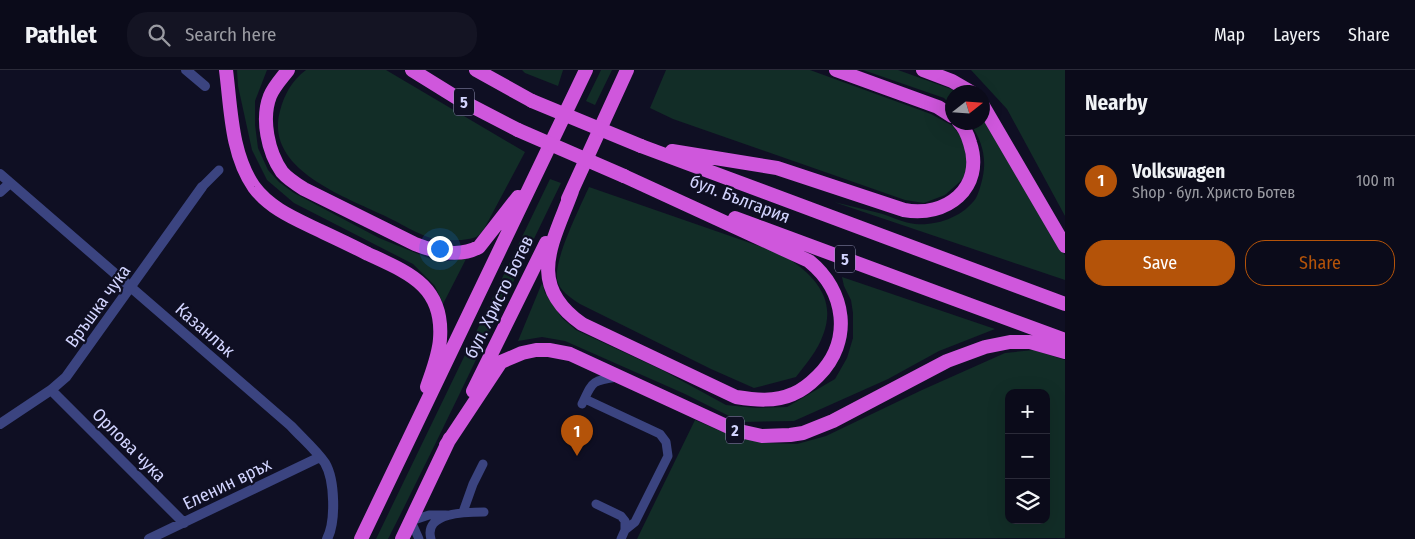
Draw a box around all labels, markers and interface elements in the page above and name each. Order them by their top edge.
search box [127,12,477,57]
text: Pathlet [25,21,97,49]
icon: search [145,21,173,49]
text: Search here [185,23,276,46]
text: Map [1214,24,1245,46]
text: Layers [1273,24,1320,46]
text: Share [1348,24,1390,46]
north arrow [945,85,990,130]
road number: 5 [454,88,474,116]
text: Nearby [1085,90,1147,116]
text: Volkswagen [1132,160,1225,183]
street label: бул. България [687,170,793,228]
text: 1 [1098,171,1104,190]
text: 100 m [1356,171,1395,190]
text: Shop · бул. Христо Ботев [1132,183,1295,202]
street label: бул. Христо Ботев [460,232,538,362]
your location [427,236,453,262]
button: Save [1085,240,1235,286]
button: Share [1245,240,1395,286]
road number: 5 [835,245,855,272]
street label: Връшка чука [61,260,135,352]
street label: Казанлък [171,298,240,362]
map controls [1005,389,1050,524]
button: + [1005,389,1050,434]
street label: Орлова чука [88,404,171,487]
pin: 1 [561,415,593,456]
road number: 2 [726,416,744,444]
button: − [1005,434,1050,479]
street label: Еленин връх [179,453,275,515]
button: layers [1005,479,1050,524]

